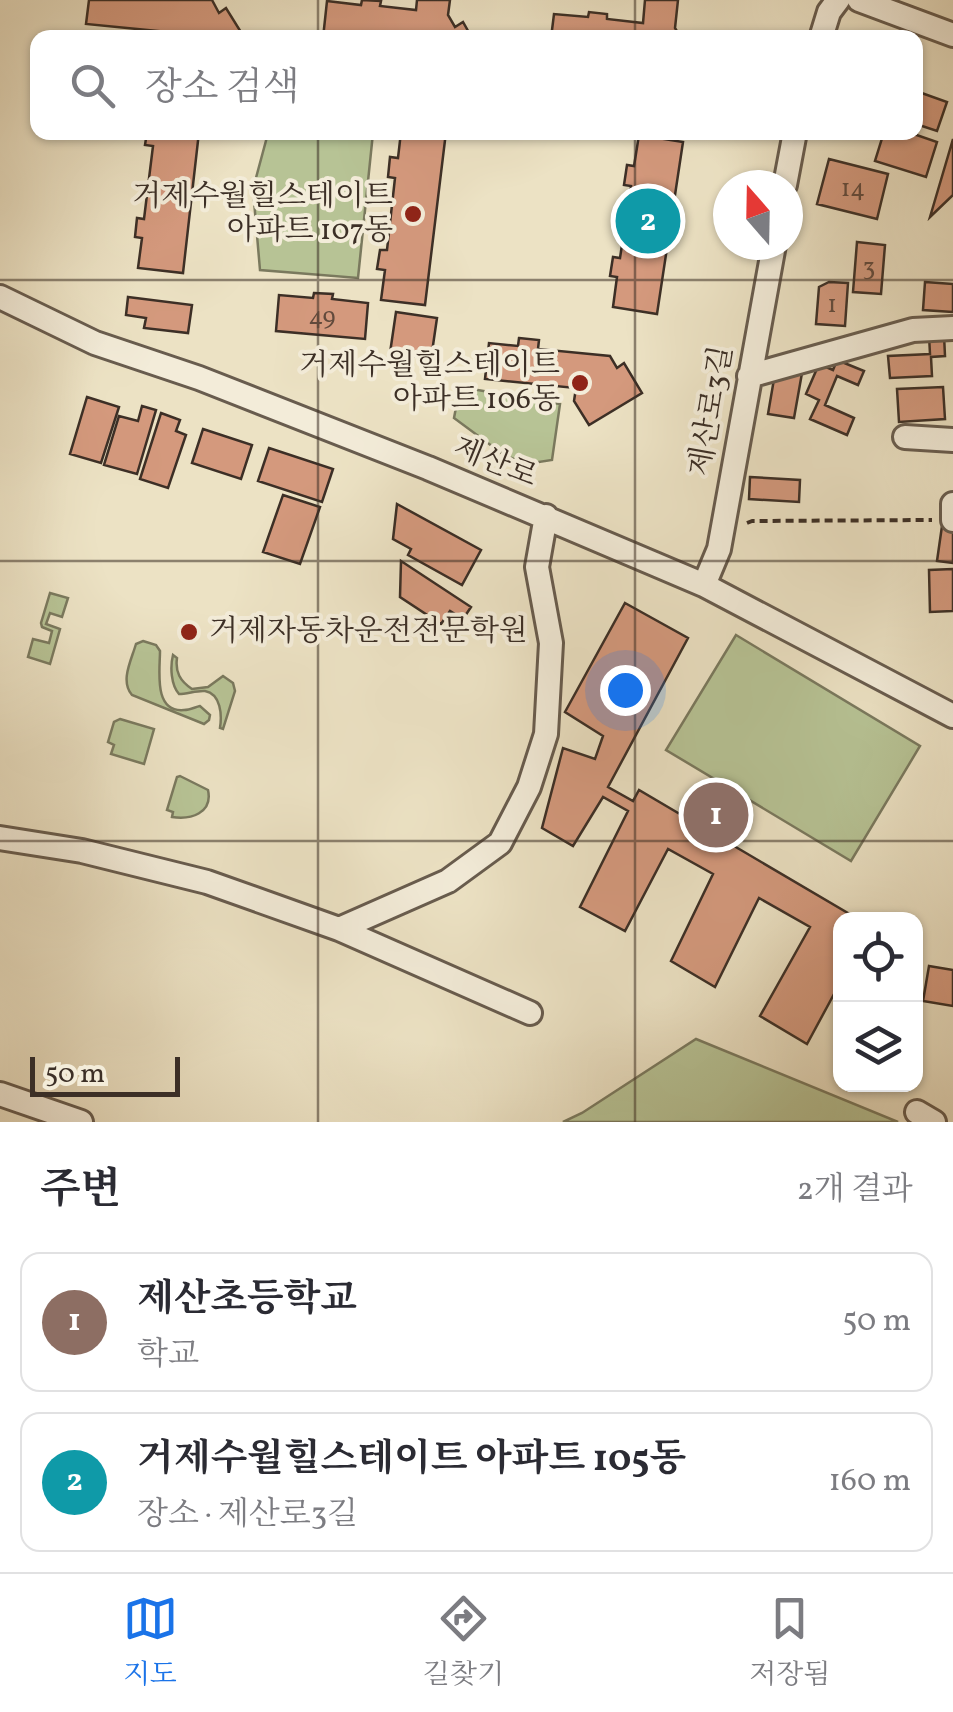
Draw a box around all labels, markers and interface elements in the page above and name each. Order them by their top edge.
search box [30,30,923,140]
icon: search [65,58,120,113]
text: 장소 검색 [145,63,299,116]
north arrow [713,170,803,260]
house number: 14 [841,172,865,207]
place label: 거제수월힐스테이트 아파트 107동 [132,176,393,252]
pin: 2 [616,184,680,258]
marker: 거제수월힐스테이트 아파트 107동 [402,203,424,225]
house number: 3 [863,251,875,286]
house number: 1 [827,288,837,323]
house number: 49 [308,300,336,335]
street label: 제산로3길 [680,343,744,479]
place label: 거제수월힐스테이트 아파트 106동 [299,345,560,421]
marker: 거제수월힐스테이트 아파트 106동 [569,372,591,394]
street label: 제산로 [447,427,543,499]
place label: 거제자동차운전전문학원 [209,611,528,653]
marker: 거제자동차운전전문학원 [178,621,200,643]
your location [600,665,651,716]
pin: 1 [684,778,748,852]
map controls [833,912,923,1092]
button: locate [833,912,923,1002]
button: layers [833,1002,923,1092]
scale bar [30,1052,180,1096]
text: 50 m [45,1055,105,1094]
text: 주변 [40,1162,121,1221]
text: 2개 결과 [797,1169,913,1213]
text: 제산초등학교 [137,1274,357,1327]
text: 1 [68,1300,81,1344]
text: 50 m [842,1300,911,1344]
text: 학교 [137,1334,199,1378]
text: 거제수월힐스테이트 아파트 105동 [137,1434,686,1487]
text: 2 [66,1460,83,1504]
text: 160 m [828,1460,911,1504]
text: 장소 · 제산로3길 [137,1494,358,1538]
tab: 지도 [123,1591,178,1695]
tab: 길찾기 [423,1591,504,1695]
tab: 저장됨 [749,1591,830,1695]

